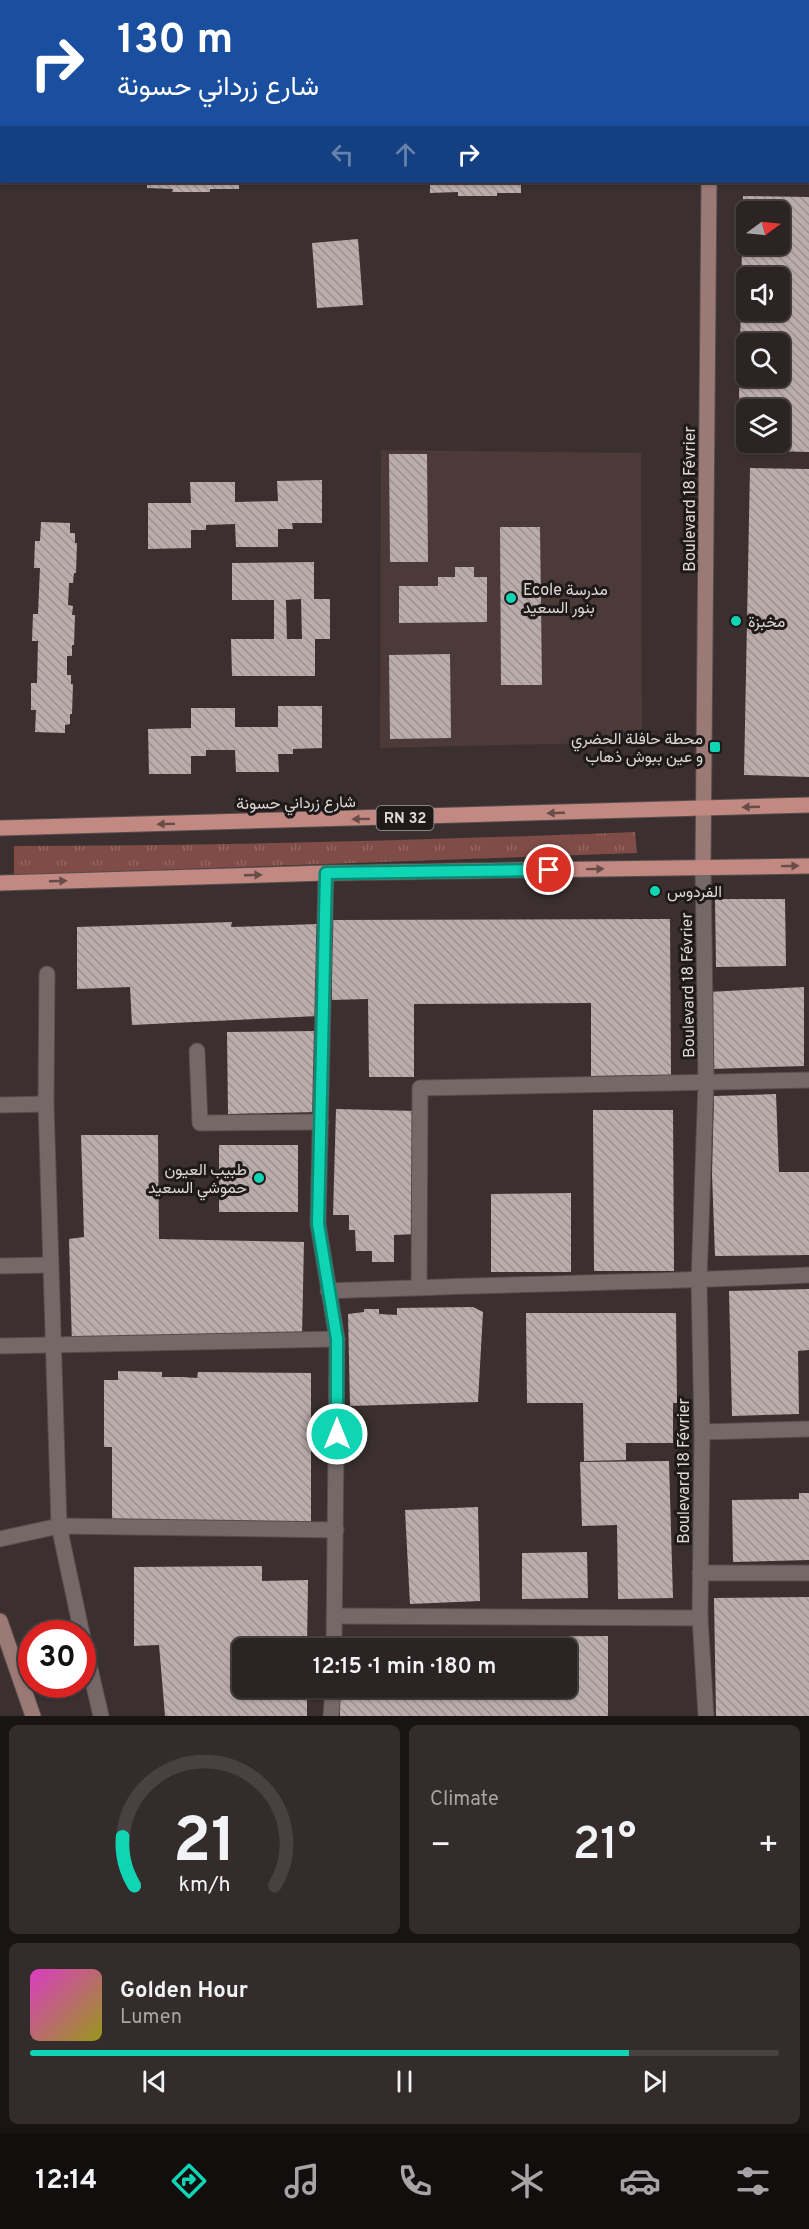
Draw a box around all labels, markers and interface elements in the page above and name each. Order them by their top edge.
text: 130 m [117,15,233,68]
icon: right [18,24,96,102]
text: شارع زرداني حسونة [117,71,319,105]
icon: left [326,138,359,171]
icon: ahead [389,138,422,171]
icon: right [452,138,485,171]
north arrow [736,201,790,255]
map controls [736,201,790,453]
button: sound [736,267,790,321]
button: search [736,333,790,387]
button: layers [736,399,790,453]
street label: Boulevard 18 Février [681,426,701,572]
place label: Ecole مدرسة بنور السعيد [523,581,608,619]
marker: Ecole مدرسة بنور السعيد [504,591,518,605]
place label: مخبزة [748,613,785,633]
marker: مخبزة [729,614,743,628]
place label: محطة حافلة الحضري و عين ببوش ذهاب [571,730,703,768]
marker: محطة حافلة الحضري و عين ببوش ذهاب [708,740,722,754]
street label: شارع زرداني حسونة [236,793,356,817]
one-way arrow [741,802,760,812]
road number: RN 32 [376,806,434,830]
one-way arrow [546,808,565,817]
one-way arrow [351,814,370,824]
one-way arrow [156,819,175,828]
pin [523,844,574,895]
icon: arrive [532,853,565,886]
one-way arrow [781,861,800,871]
one-way arrow [586,864,605,874]
one-way arrow [244,870,263,880]
one-way arrow [49,876,68,886]
place label: الفردوس [667,883,722,903]
marker: الفردوس [648,884,662,898]
street label: Boulevard 18 Février [678,912,700,1058]
place label: طبيب العيون حموشي السعيد [148,1161,247,1201]
marker: طبيب العيون حموشي السعيد [252,1171,266,1185]
street label: Boulevard 18 Février [675,1398,695,1544]
position arrow [305,1402,369,1466]
speed limit sign: 30 [18,1620,96,1698]
text: 12:15 · 1 min · 180 m [313,1654,496,1681]
text: Climate [430,1787,499,1813]
text: 21 [173,1805,236,1884]
text: 21° [573,1818,636,1875]
text: − [430,1826,451,1868]
text: + [758,1826,779,1868]
text: km/h [178,1873,231,1900]
text: Golden Hour [120,1978,248,2005]
text: Lumen [120,2005,182,2031]
icon: previous [138,2065,171,2098]
icon: pause [388,2065,421,2098]
icon: next [638,2065,671,2098]
icon: directions [168,2160,210,2202]
icon: music [281,2160,323,2202]
icon: phone [394,2160,436,2202]
icon: climate [506,2160,548,2202]
icon: car [619,2160,661,2202]
icon: filters [732,2160,774,2202]
text: 12:14 [35,2164,97,2198]

